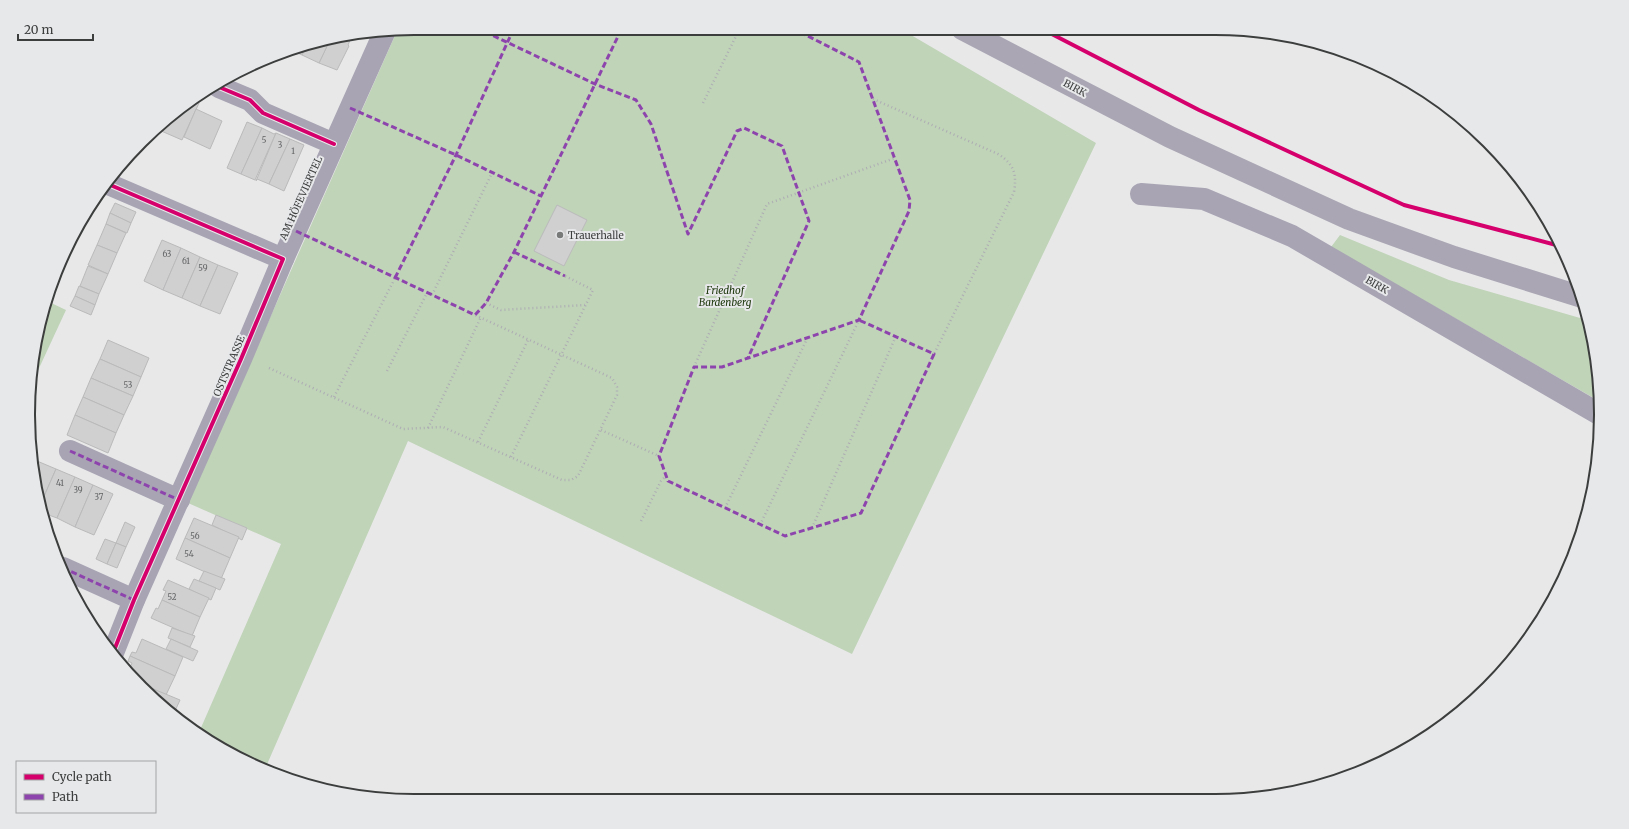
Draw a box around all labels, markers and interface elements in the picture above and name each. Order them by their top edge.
scale bar [18,16,93,42]
text: 20 m [24,22,53,37]
street label: BIRK [1061,77,1090,100]
house number: 5 [262,135,267,145]
house number: 3 [278,140,283,150]
house number: 1 [291,146,295,156]
street label: AM HÖFEVIERTEL [275,153,326,243]
place label: Trauerhalle [568,229,624,242]
marker: Trauerhalle [555,230,565,240]
house number: 63 [163,249,172,259]
house number: 61 [182,256,190,266]
house number: 59 [198,263,208,273]
street label: BIRK [1363,273,1392,297]
park label: Friedhof Bardenberg [699,284,752,309]
street label: OSTSTRASSE [210,333,248,398]
house number: 53 [124,380,133,390]
house number: 41 [56,478,64,488]
house number: 39 [73,485,83,495]
house number: 37 [95,492,104,502]
house number: 56 [190,531,200,541]
house number: 54 [184,549,194,559]
house number: 52 [167,592,177,602]
legend [16,761,156,813]
text: Cycle path [52,769,112,784]
text: Path [52,789,78,804]

